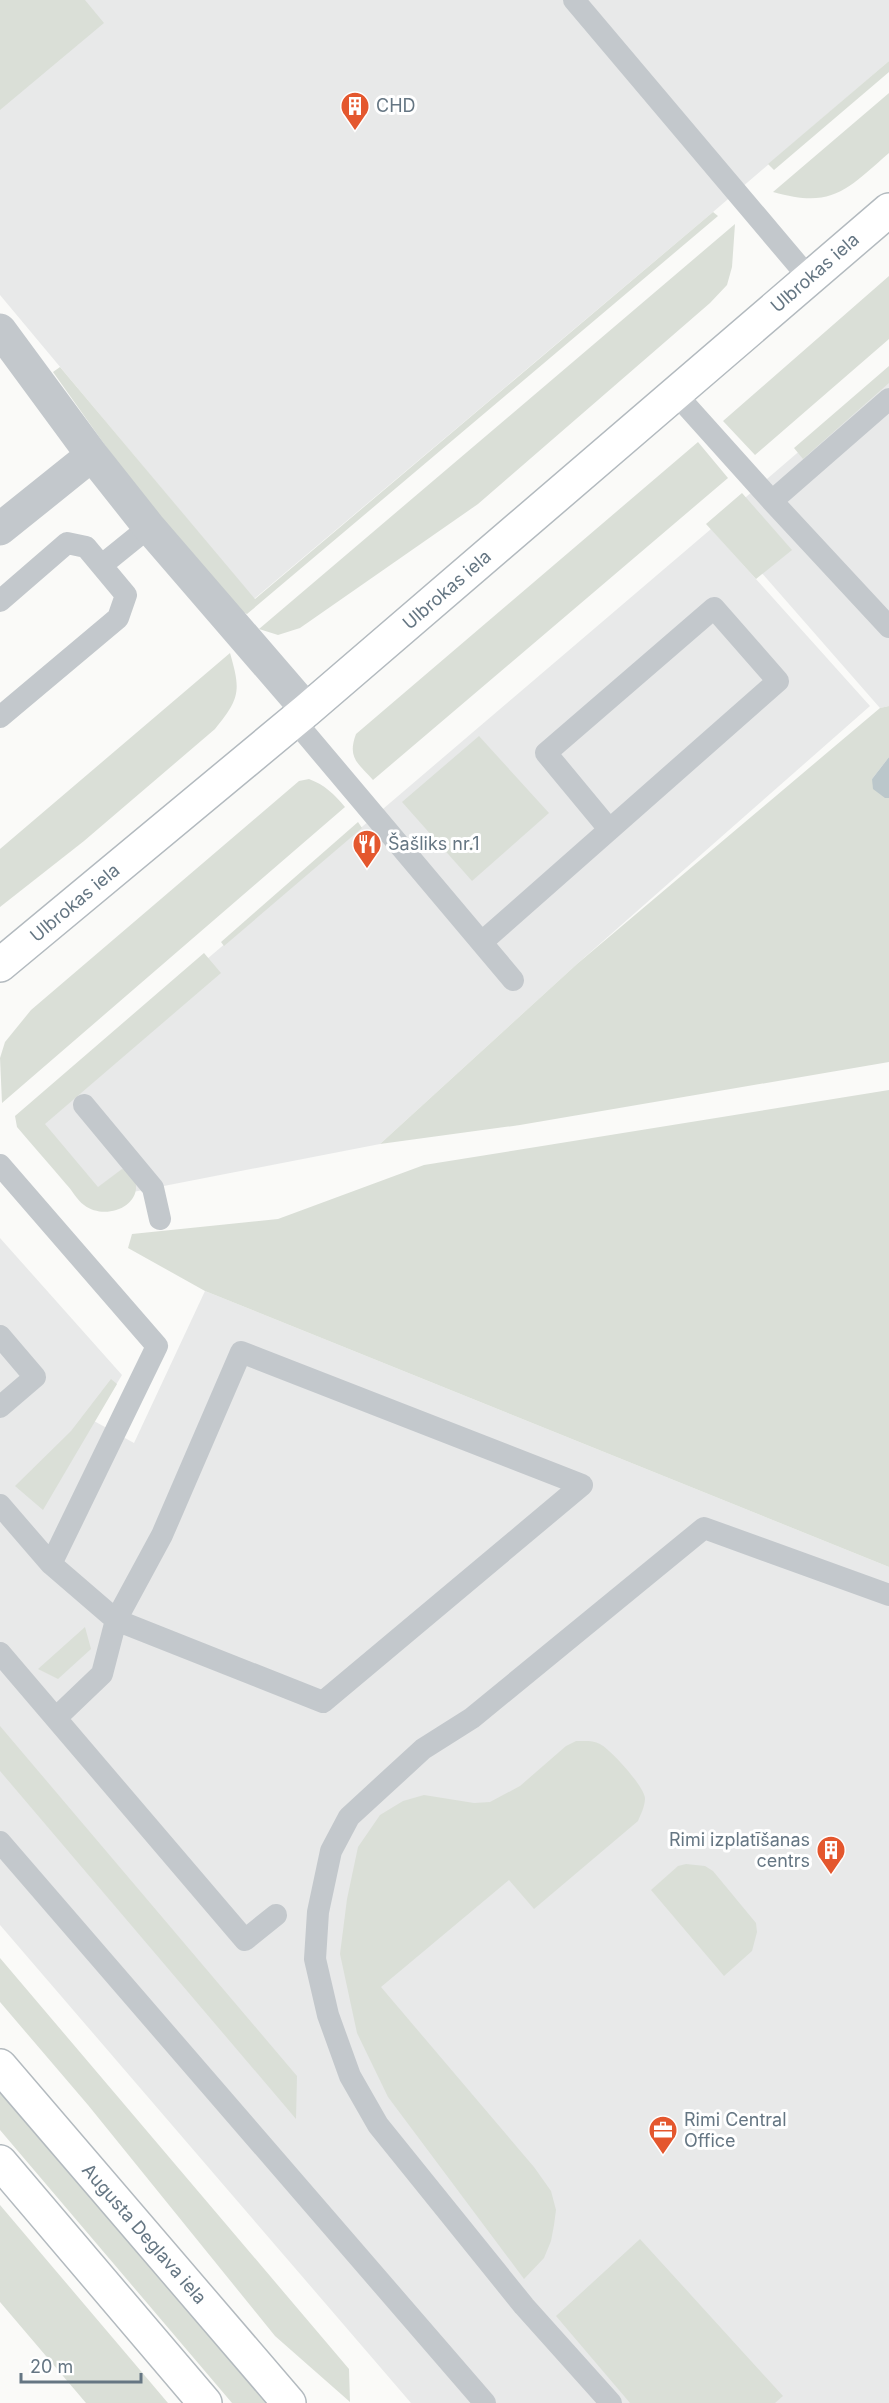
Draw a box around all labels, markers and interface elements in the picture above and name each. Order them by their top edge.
building icon: CHD [339,90,371,132]
place label: CHD [376,95,416,116]
street label: Ulbrokas iela [766,229,863,317]
street label: Ulbrokas iela [398,546,495,634]
restaurant icon: Šašliks nr.1 [351,828,383,870]
place label: Šašliks nr.1 [388,832,480,854]
street label: Ulbrokas iela [26,859,124,946]
place label: Rimi izplatīšanas centrs [669,1829,810,1871]
building icon: Rimi izplatīšanas centrs [815,1834,847,1876]
place label: Rimi Central Office [684,2109,787,2151]
office icon: Rimi Central Office [647,2114,679,2156]
street label: Augusta Deglava iela [78,2159,211,2308]
scale bar [21,2346,141,2384]
text: 20 m [30,2356,73,2377]

